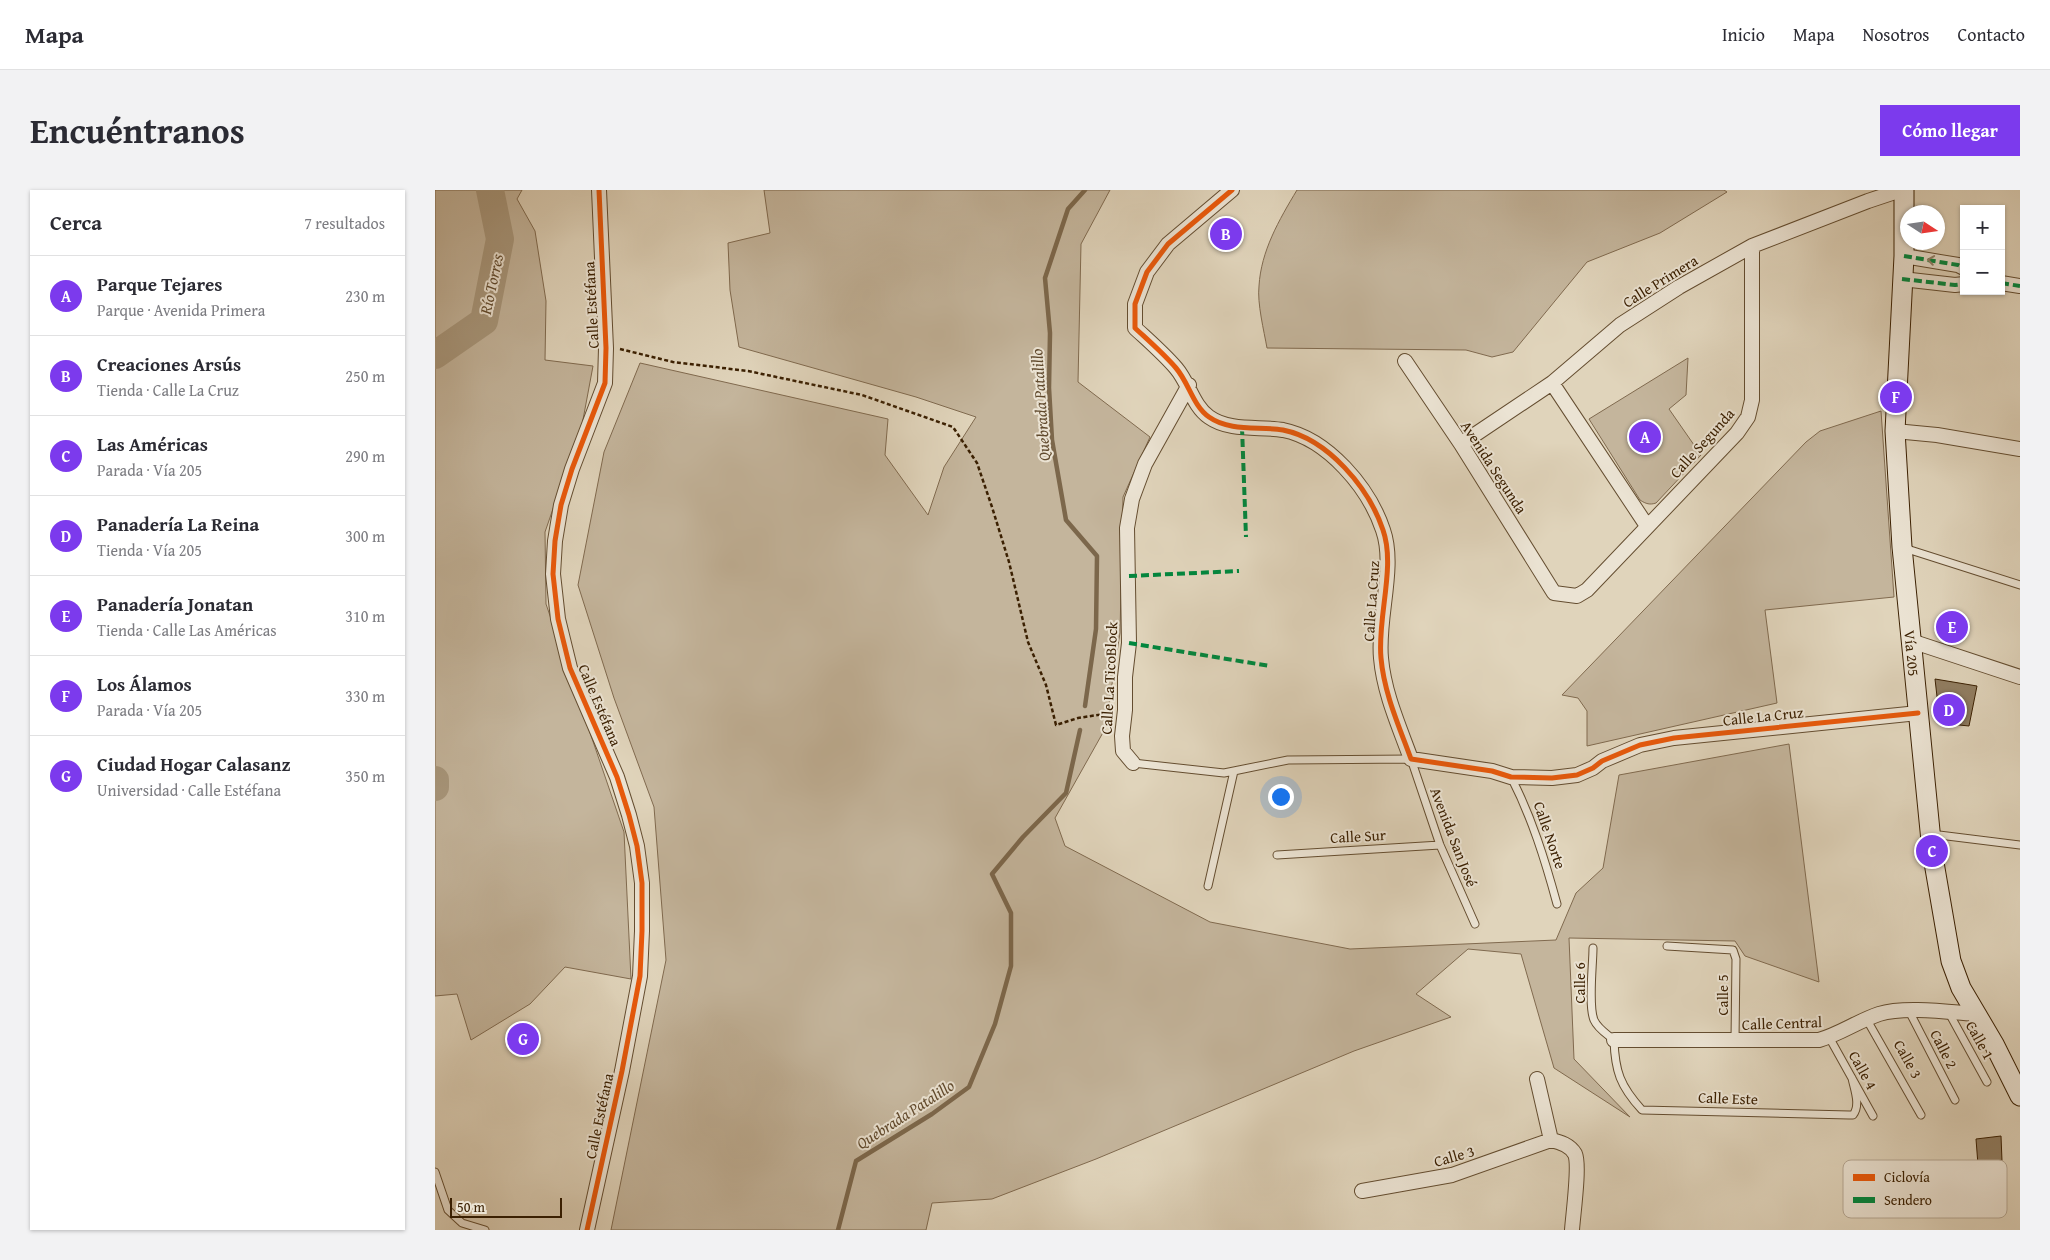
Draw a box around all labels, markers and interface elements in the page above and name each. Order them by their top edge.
text: Mapa [25,17,84,52]
text: Inicio [1722,21,1765,48]
text: Mapa [1793,21,1834,48]
text: Nosotros [1862,21,1930,48]
text: Contacto [1958,21,2025,48]
text: Encuéntranos [30,105,245,156]
button: Cómo llegar [1880,105,2020,156]
north arrow [1900,205,1945,250]
map controls [1960,205,2005,295]
button: + [1960,205,2005,250]
text: Cerca [50,207,102,238]
text: 7 resultados [304,211,385,235]
pin: B [1210,215,1242,253]
street label: Calle Primera [1618,250,1702,312]
button: − [1960,250,2005,295]
water label: Río Torres [473,251,509,317]
one-way arrow [1927,256,1935,266]
street label: Calle Estéfana [578,261,604,349]
text: Parque Tejares [97,270,222,298]
text: A [61,284,71,308]
text: 230 m [345,284,385,308]
text: Parque · Avenida Primera [97,298,265,322]
water label: Quebrada Patalillo [1024,348,1056,462]
text: Creaciones Arsús [97,350,241,378]
text: B [61,364,71,388]
text: 250 m [345,364,385,388]
text: Tienda · Calle La Cruz [97,378,239,402]
pin: F [1880,378,1912,416]
street label: Calle Segunda [1665,403,1739,483]
street label: Avenida Segunda [1456,416,1532,518]
pin: A [1629,418,1661,456]
text: Las Américas [97,430,208,458]
text: C [61,444,71,468]
text: 290 m [345,444,385,468]
text: Parada · Vía 205 [97,458,202,482]
text: Panadería La Reina [97,510,259,538]
text: D [61,524,71,548]
text: 300 m [345,524,385,548]
text: Tienda · Vía 205 [97,538,202,562]
street label: Calle La Cruz [1358,560,1384,642]
text: Panadería Jonatan [97,590,253,618]
text: E [62,604,70,628]
text: 310 m [345,604,385,628]
pin: E [1936,608,1968,646]
text: Tienda · Calle Las Américas [97,618,277,642]
street label: Calle La TicoBlock [1096,621,1122,735]
street label: Vía 205 [1900,629,1925,677]
street label: Calle Estéfana [573,661,627,749]
text: Los Álamos [97,670,192,698]
text: F [62,684,70,708]
text: 330 m [345,684,385,708]
pin: D [1933,691,1965,729]
text: Parada · Vía 205 [97,698,202,722]
street label: Calle La Cruz [1722,701,1805,731]
text: Ciudad Hogar Calasanz [97,750,291,778]
text: G [61,764,71,788]
text: 350 m [345,764,385,788]
text: Universidad · Calle Estéfana [97,778,281,802]
your location [1268,784,1294,810]
street label: Avenida San José [1425,784,1483,890]
street label: Calle Norte [1529,798,1571,872]
street label: Calle Sur [1330,824,1386,848]
pin: C [1916,832,1948,870]
street label: Calle 6 [1569,962,1590,1004]
street label: Calle 5 [1712,974,1733,1016]
street label: Calle Central [1742,1011,1822,1035]
street label: Calle 1 [1961,1017,1999,1063]
pin: G [507,1020,539,1058]
street label: Calle 2 [1925,1026,1963,1072]
street label: Calle 3 [1889,1036,1927,1082]
street label: Calle 4 [1844,1047,1882,1093]
street label: Calle Estéfana [580,1071,618,1161]
water label: Quebrada Patalillo [851,1073,959,1155]
street label: Calle Este [1698,1086,1758,1110]
street label: Calle 3 [1431,1140,1477,1172]
legend [1843,1160,2007,1218]
text: Ciclovía [1884,1167,1930,1187]
text: Sendero [1884,1190,1932,1210]
scale bar [450,1195,563,1218]
text: 50 m [457,1197,485,1217]

